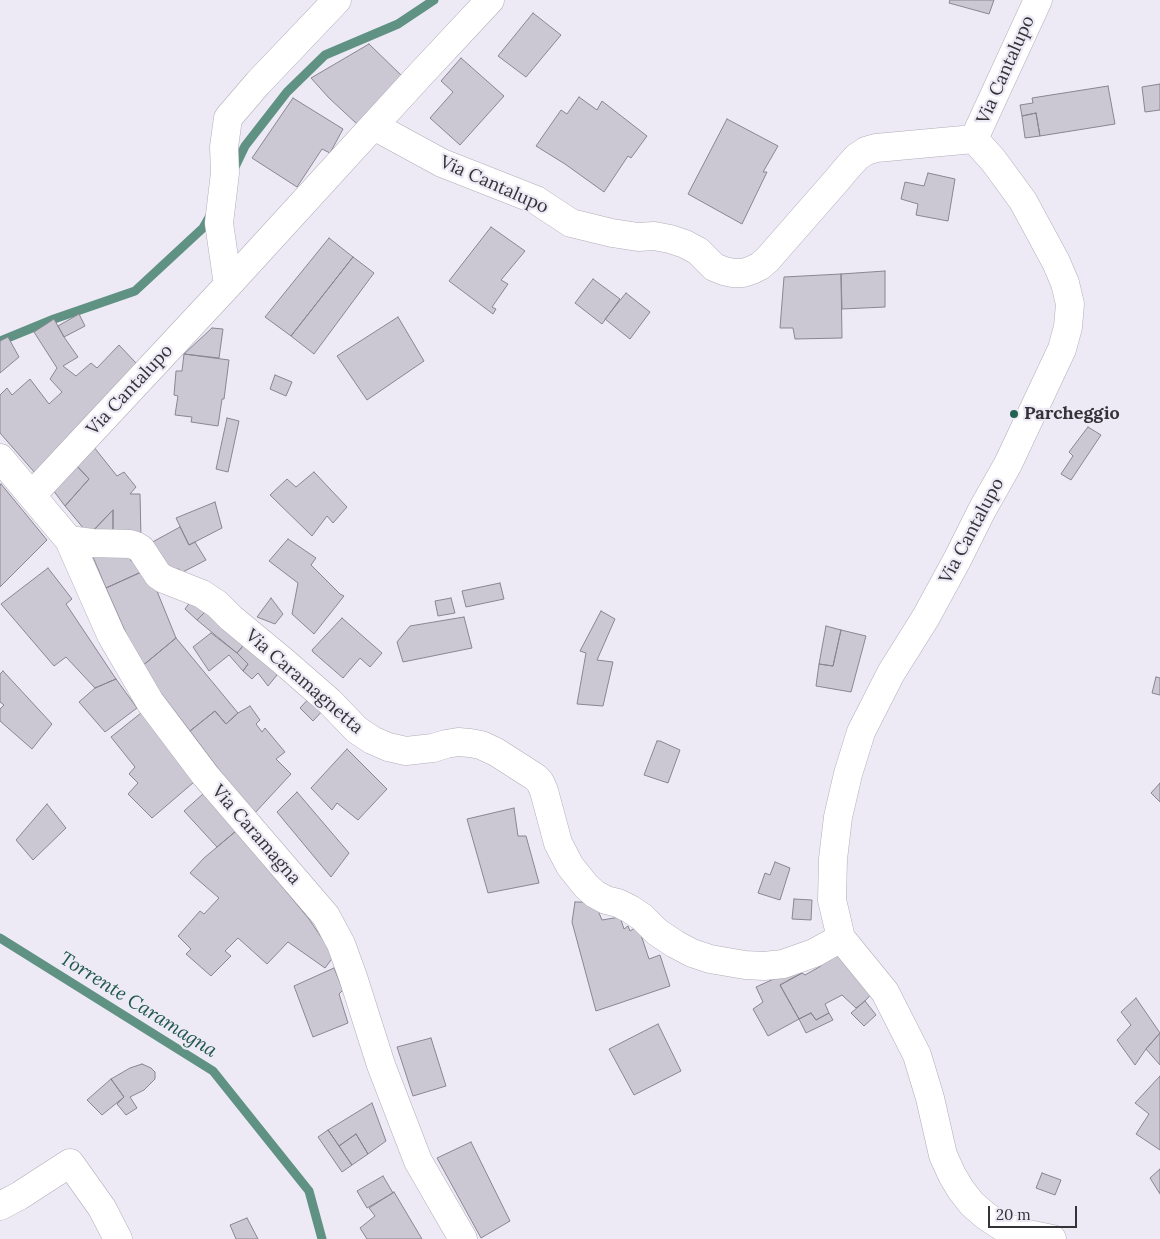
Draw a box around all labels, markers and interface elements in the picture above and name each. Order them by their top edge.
street label: Via Cantalupo [972,12,1040,128]
street label: Via Cantalupo [436,151,552,219]
street label: Via Cantalupo [82,340,178,440]
place label: Parcheggio [1024,403,1120,425]
marker: Parcheggio [1008,408,1020,420]
street label: Via Cantalupo [935,475,1009,587]
street label: Via Caramagnetta [241,625,367,739]
street label: Via Caramagna [207,781,305,889]
water label: Torrente Caramagna [55,947,221,1063]
scale bar [990,1196,1079,1228]
text: 20 m [996,1205,1031,1224]

